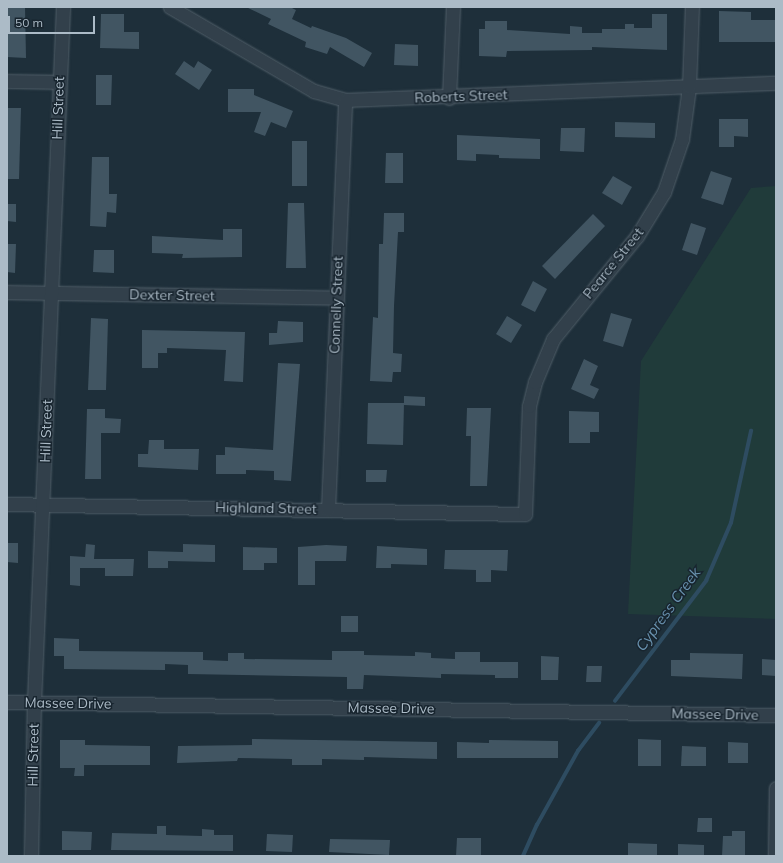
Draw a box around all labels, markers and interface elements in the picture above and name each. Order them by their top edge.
scale bar [10,8,97,34]
text: 50 m [15,15,43,30]
street label: Hill Street [49,76,67,140]
street label: Roberts Street [414,86,508,106]
street label: Pearce Street [579,224,647,302]
street label: Connelly Street [326,256,346,354]
street label: Dexter Street [129,286,215,304]
street label: Hill Street [37,399,55,463]
street label: Highland Street [215,499,317,517]
water label: Cypress Creek [632,564,704,654]
street label: Massee Drive [24,694,112,712]
street label: Massee Drive [347,699,435,717]
street label: Massee Drive [671,705,759,723]
street label: Hill Street [24,723,42,787]

